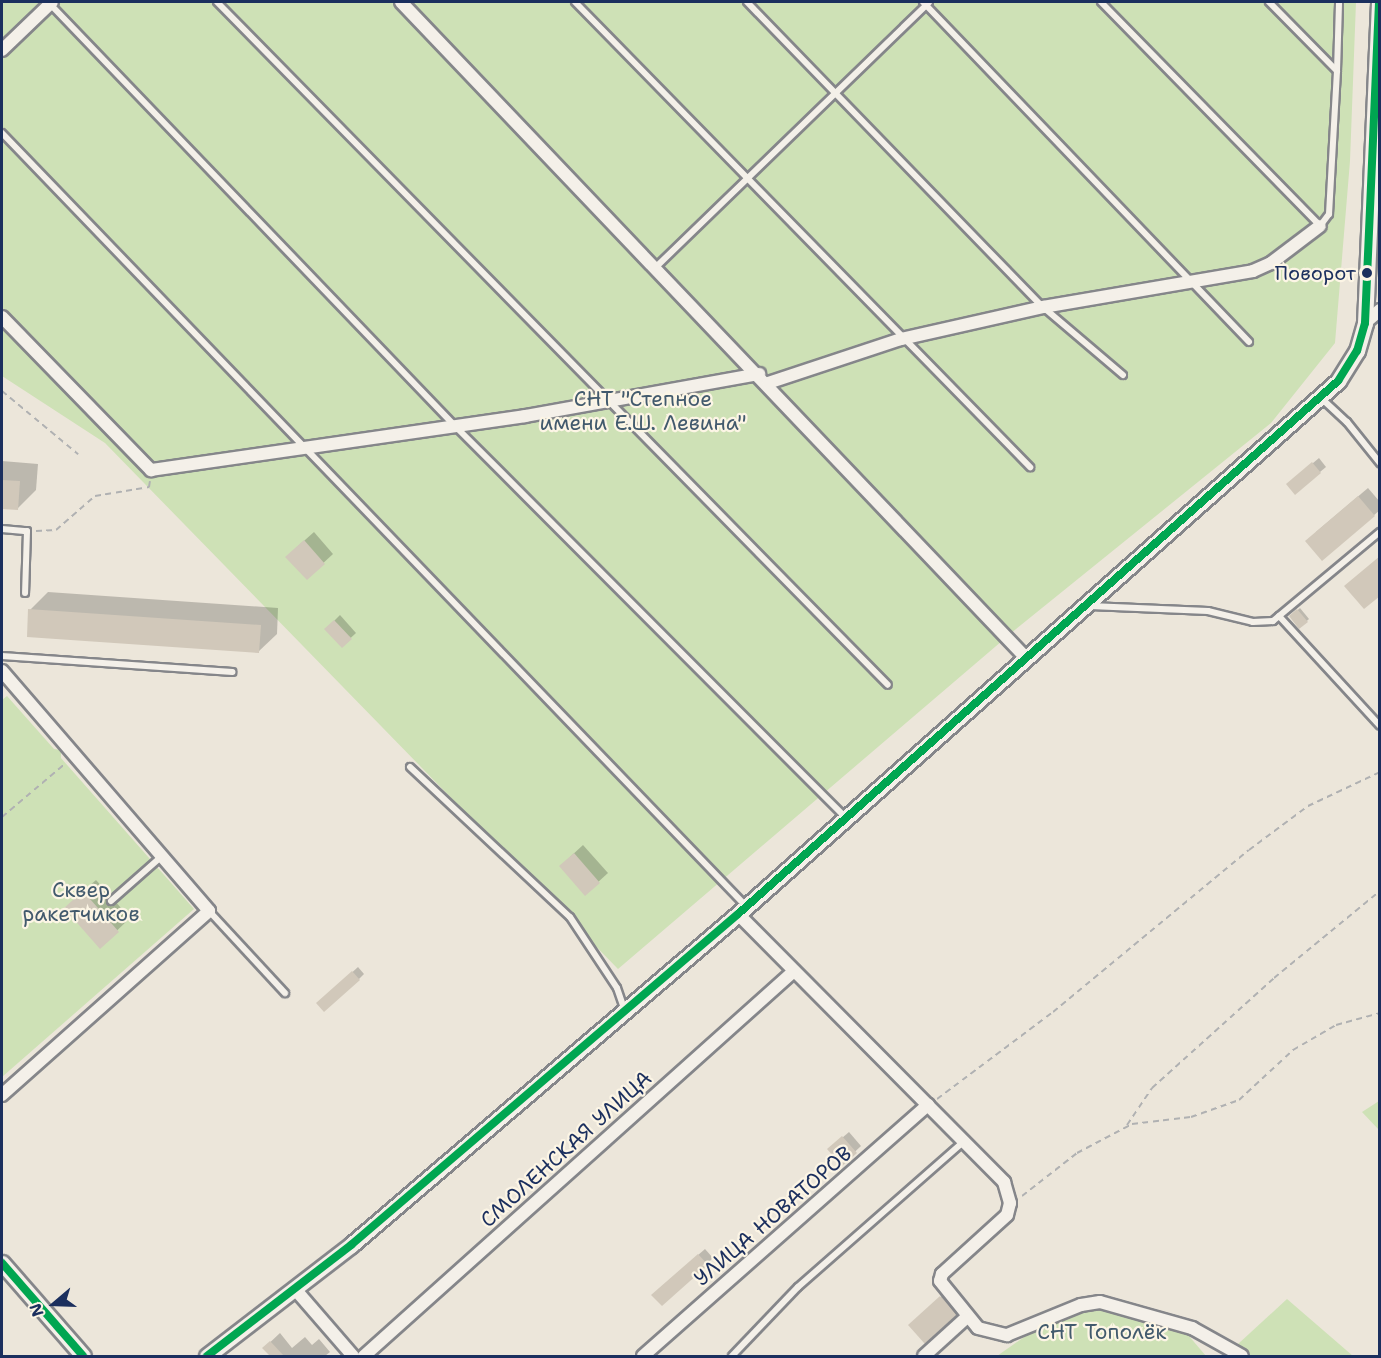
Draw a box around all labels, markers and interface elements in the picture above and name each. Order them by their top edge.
place label: Поворот [1275,261,1356,285]
marker: Поворот [1361,267,1373,279]
park label: СНТ "Степное имени Е.Ш. Левина" [539,386,747,436]
park label: Сквер ракетчиков [22,877,140,927]
street label: СМОЛЕНСКАЯ УЛИЦА [475,1065,657,1233]
street label: УЛИЦА НОВАТОРОВ [689,1141,857,1291]
north arrow [24,1274,84,1334]
text: N [25,1301,49,1319]
park label: СНТ Тополёк [1037,1319,1167,1345]

